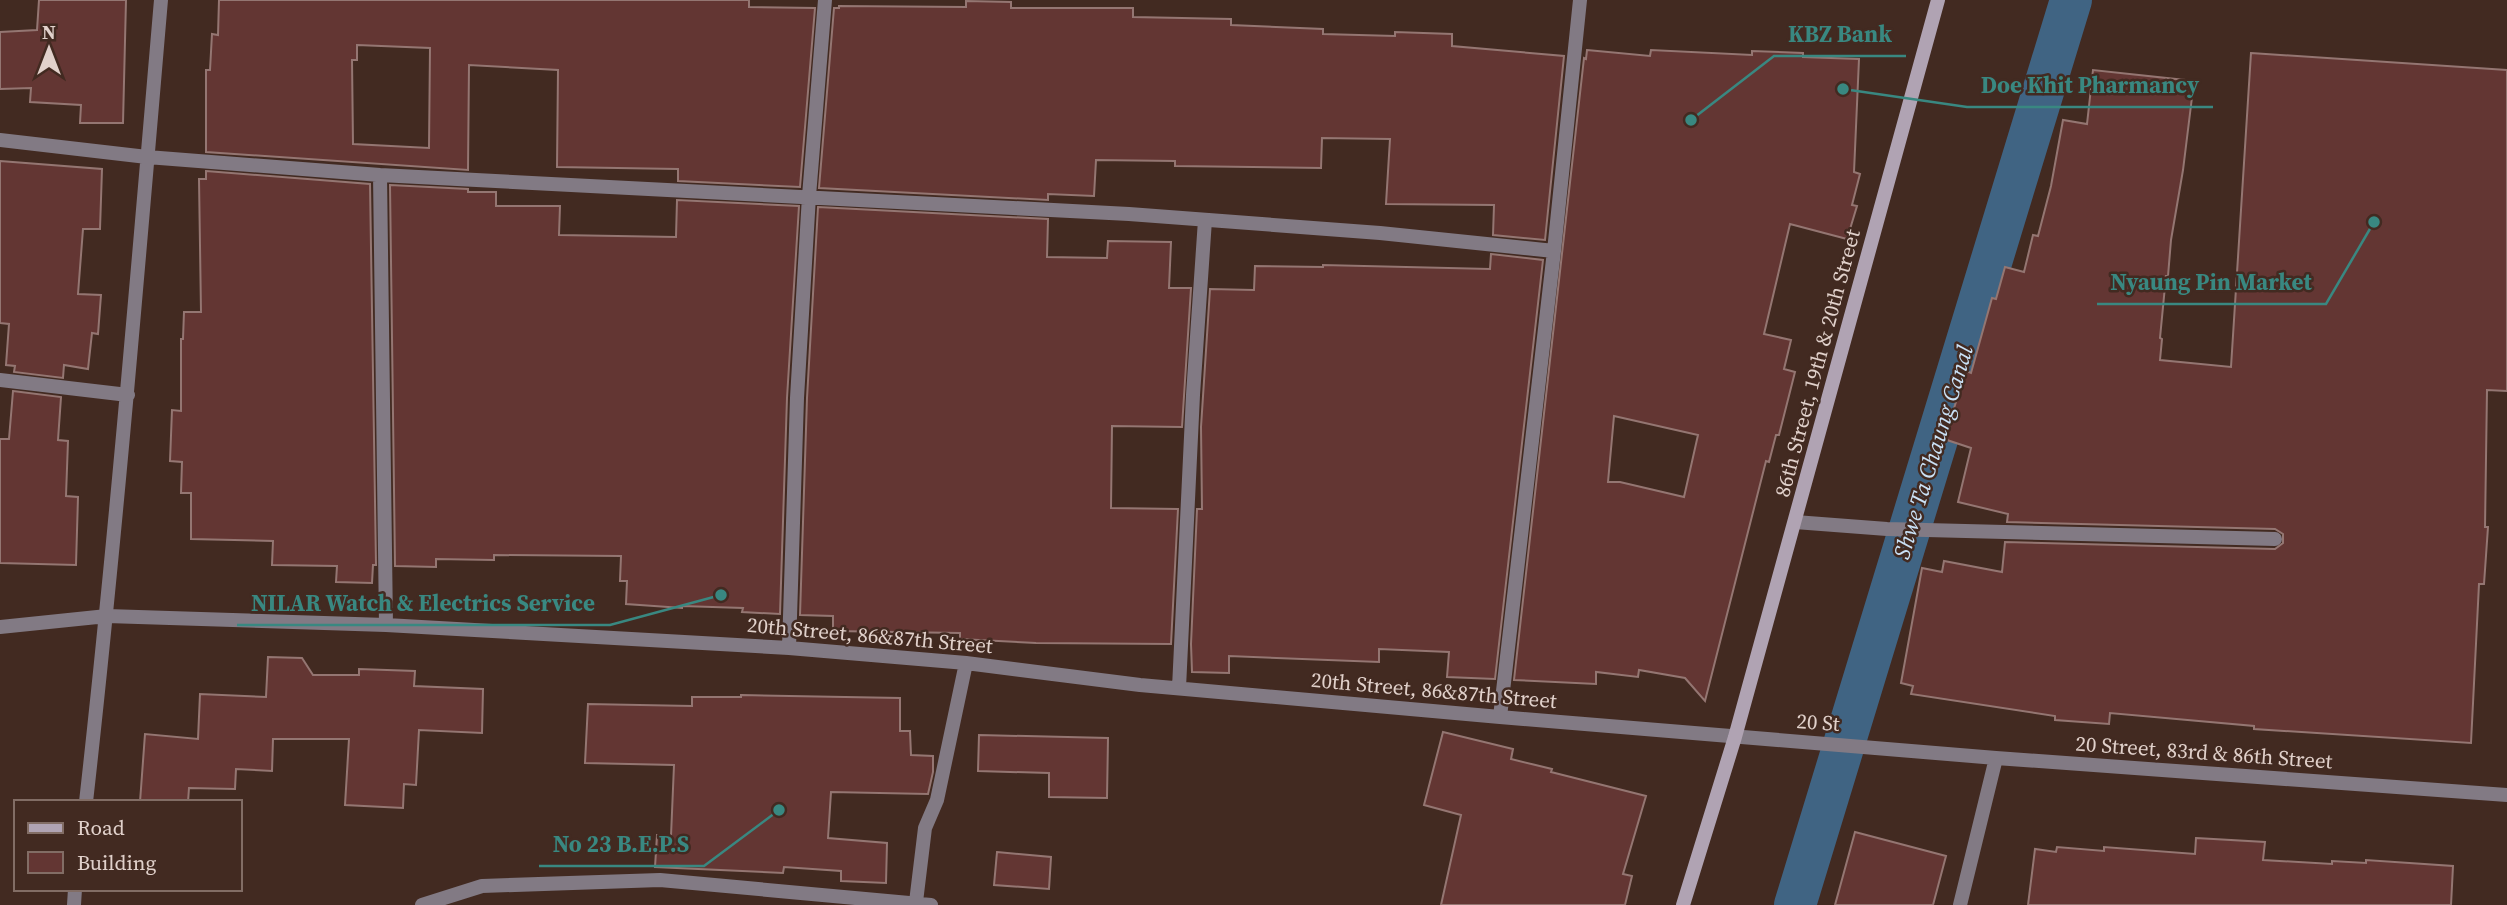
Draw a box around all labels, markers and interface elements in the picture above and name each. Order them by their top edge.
callout: KBZ Bank [1774,12,1906,56]
north arrow [14,14,84,84]
text: KBZ Bank [1788,18,1892,50]
text: N [42,19,56,45]
callout: Doe Khit Pharmancy [1967,63,2213,107]
text: Doe Khit Pharmancy [1981,69,2200,101]
street label: 86th Street, 19th & 20th Street [1767,226,1867,500]
callout: Nyaung Pin Market [2097,260,2326,304]
text: Nyaung Pin Market [2110,266,2313,298]
water label: Shwe Ta Chaung Canal [1885,341,1981,563]
callout: NILAR Watch & Electrics Service [237,581,610,625]
text: NILAR Watch & Electrics Service [251,587,595,619]
street label: 20th Street, 86&87th Street [746,610,994,660]
street label: 20th Street, 86&87th Street [1310,665,1558,715]
street label: 20 St [1795,706,1841,738]
street label: 20 Street, 83rd & 86th Street [2075,729,2334,775]
legend [14,800,242,891]
text: Road [77,813,125,842]
callout: No 23 B.E.P.S [539,822,704,866]
text: No 23 B.E.P.S [553,828,689,860]
text: Building [77,848,156,877]

